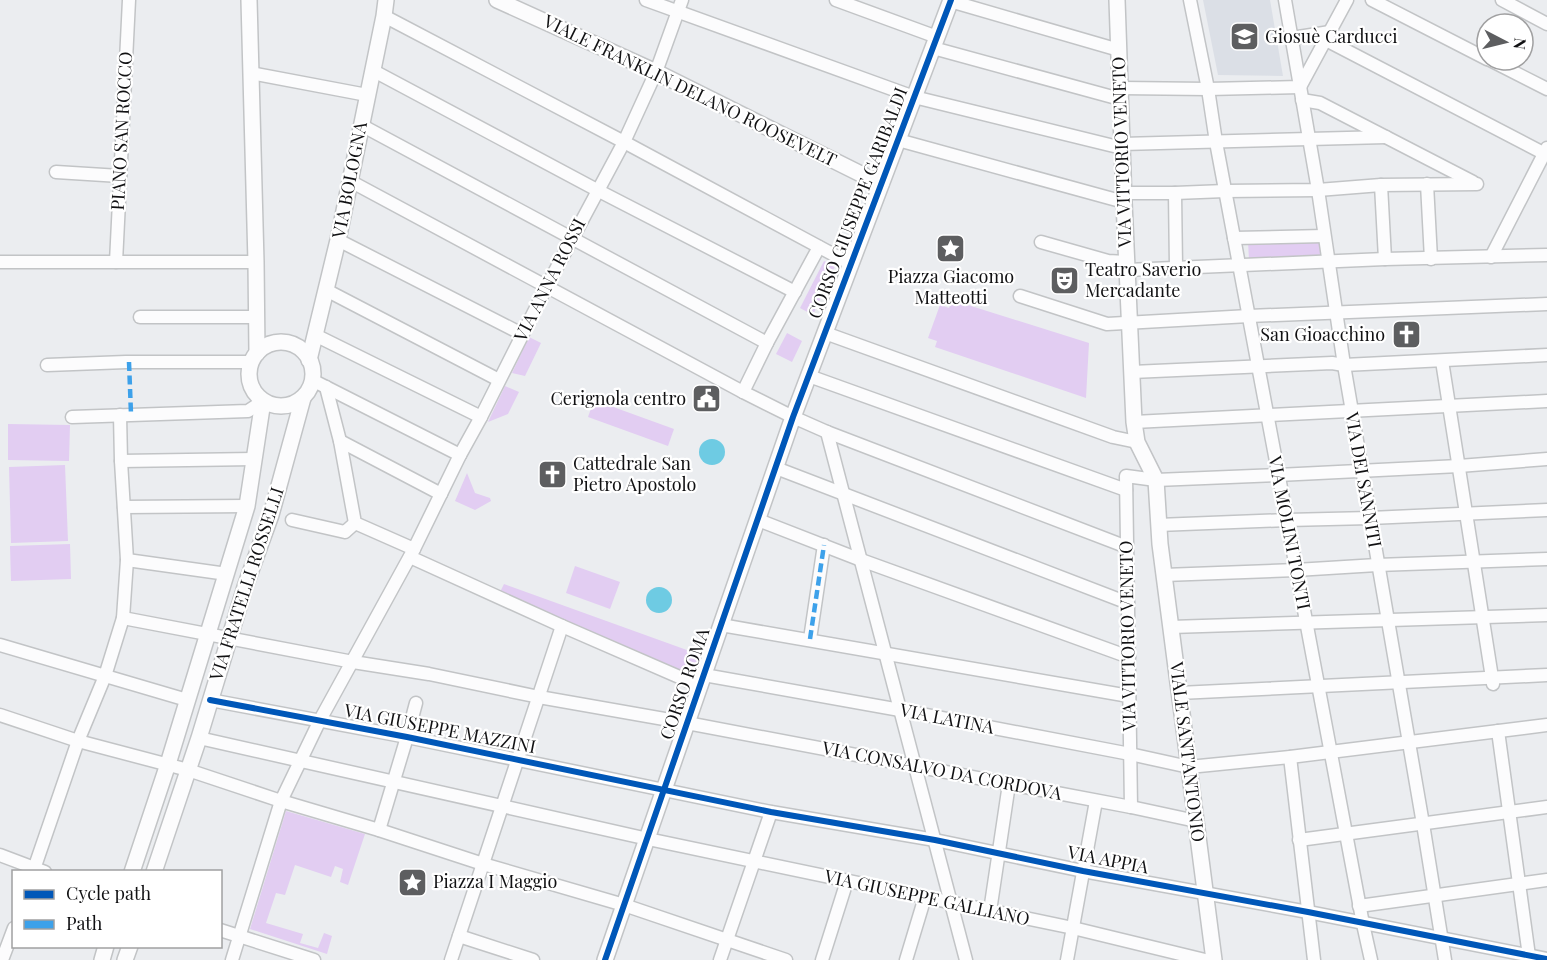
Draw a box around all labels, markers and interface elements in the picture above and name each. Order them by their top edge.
street label: VIALE FRANKLIN DELANO ROOSEVELT [539,8,841,172]
north arrow [1475,12,1535,72]
school or university icon: Giosuè Carducci [1228,21,1260,53]
place label: Giosuè Carducci [1265,24,1398,48]
text: N [1509,37,1532,51]
street label: PIANO SAN ROCCO [105,51,137,211]
street label: VIA VITTORIO VENETO [1106,56,1136,249]
street label: CORSO GIUSEPPE GARIBALDI [802,84,912,322]
street label: VIA BOLOGNA [326,119,372,241]
street label: VIA ANNA ROSSI [507,214,591,346]
place icon: Piazza Giacomo Matteotti [935,232,967,264]
place label: Teatro Saverio Mercadante [1085,257,1201,302]
place label: Piazza Giacomo Matteotti [888,264,1014,309]
theatre icon: Teatro Saverio Mercadante [1048,264,1080,296]
church icon: San Gioacchino [1390,319,1422,351]
place label: San Gioacchino [1260,322,1385,346]
public building icon: Cerignola centro [691,383,723,415]
place label: Cerignola centro [550,386,686,410]
street label: VIA DEI SANNITI [1340,409,1388,549]
place label: Cattedrale San Pietro Apostolo [573,451,696,496]
street label: VIA MOLINI TONTI [1263,453,1317,612]
church icon: Cattedrale San Pietro Apostolo [536,458,568,490]
street label: VIA FRATELLI ROSSELLI [203,484,289,684]
street label: VIA VITTORIO VENETO [1113,540,1141,733]
street label: CORSO ROMA [654,624,715,743]
street label: VIALE SANT'ANTONIO [1165,659,1211,843]
street label: VIA GIUSEPPE MAZZINI [341,697,538,758]
street label: VIA LATINA [897,697,997,739]
street label: VIA CONSALVO DA CORDOVA [819,735,1065,805]
street label: VIA APPIA [1065,839,1151,879]
street label: VIA GIUSEPPE GALLIANO [821,863,1032,931]
place icon: Piazza I Maggio [396,866,428,898]
place label: Piazza I Maggio [433,869,558,893]
legend [12,870,222,948]
text: Cycle path [66,881,151,905]
text: Path [66,911,103,935]

